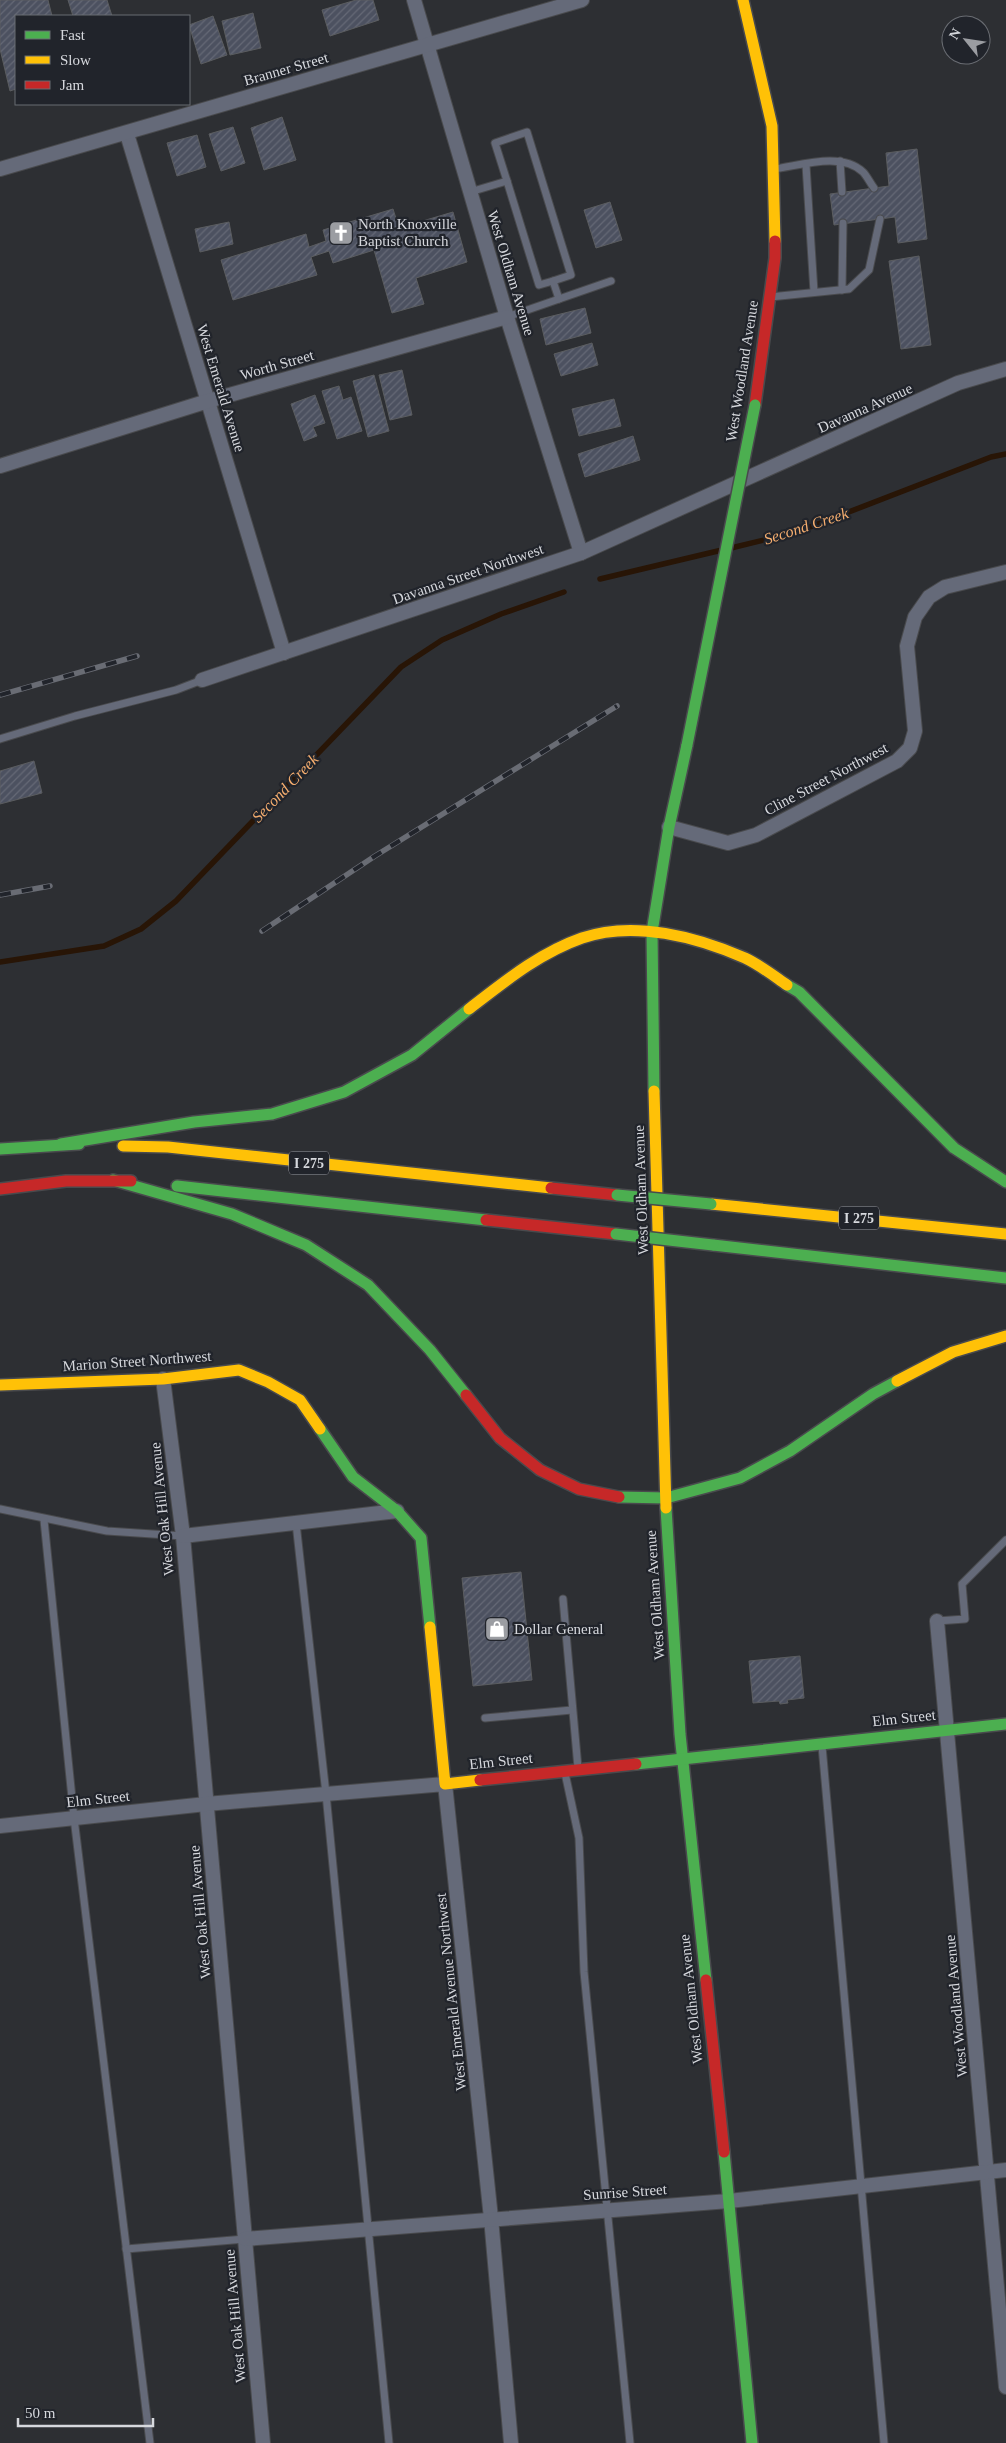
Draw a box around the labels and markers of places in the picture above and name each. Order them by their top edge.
place label: North Knoxville Baptist Church [358,216,457,249]
church icon: North Knoxville Baptist Church [328,220,354,246]
shop icon: Dollar General [484,1616,510,1642]
place label: Dollar General [514,1621,604,1637]

